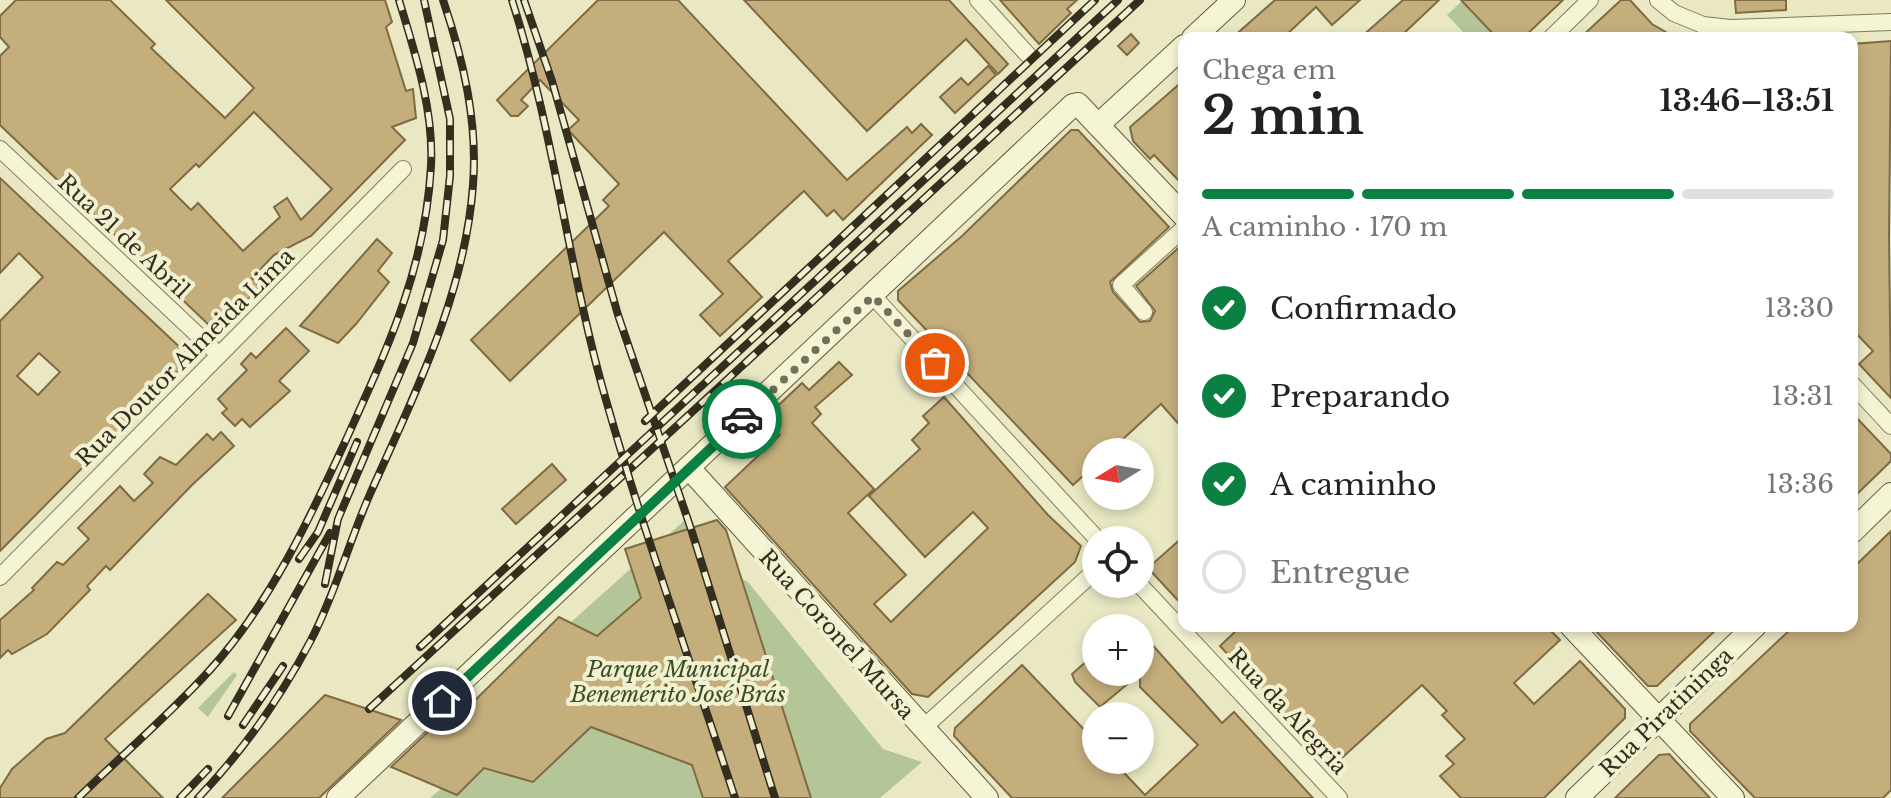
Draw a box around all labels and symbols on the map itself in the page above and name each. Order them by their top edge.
street label: Rua 21 de Abril [52,169,195,304]
street label: Rua Doutor Almeida Lima [71,242,301,472]
pin [901,329,969,397]
courier [702,379,782,459]
north arrow [1082,438,1154,510]
street label: Rua Coronel Mursa [753,544,921,725]
street label: Rua Piratininga [1594,641,1739,783]
street label: Rua da Alegria [1222,643,1354,781]
park label: Parque Municipal Benemérito José Brás [569,656,786,708]
pin [408,667,476,735]

